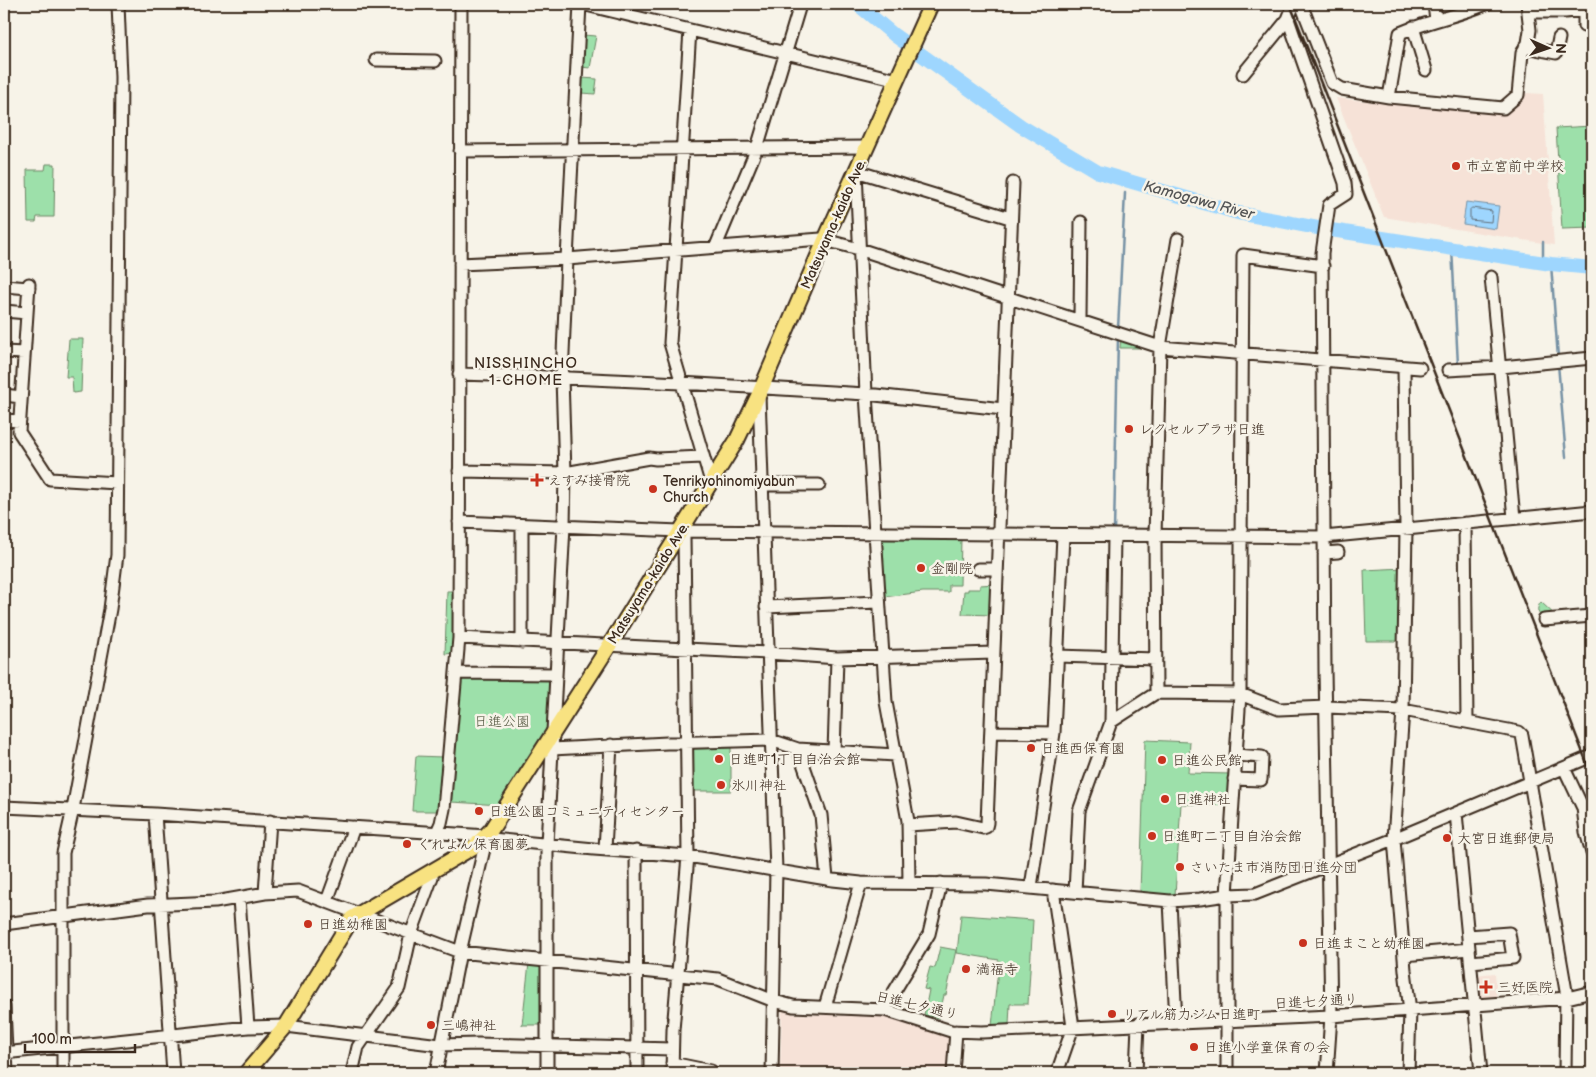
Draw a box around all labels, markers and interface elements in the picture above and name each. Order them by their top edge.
north arrow [1524,22,1574,72]
text: N [1552,43,1569,54]
street label: Matsuyama-kaido Ave. [797,156,870,292]
place label: 市立宮前中学校 [1466,158,1564,175]
marker: 市立宮前中学校 [1450,160,1462,172]
water label: Kamogawa River [1142,177,1258,225]
district label: NISSHINCHO 1-CHOME [474,354,578,390]
place label: レクセルプラザ日進 [1139,421,1265,438]
marker: レクセルプラザ日進 [1123,423,1135,435]
place label: えすみ接骨院 [548,472,630,489]
marker: えすみ接骨院 [530,473,544,487]
place label: Tenrikyohinomiyabun Church [663,473,795,506]
marker: Tenrikyohinomiyabun Church [647,483,659,495]
street label: Matsuyama-kaido Ave. [604,519,693,647]
place label: 金剛院 [931,560,973,577]
marker: 金剛院 [915,562,927,574]
park label: 日進公園 [474,713,530,730]
place label: 日進西保育園 [1041,740,1125,757]
marker: 日進西保育園 [1025,742,1037,754]
place label: 日進町1丁目自治会館 [729,751,860,768]
place label: 日進公民館 [1172,752,1242,769]
marker: 日進町1丁目自治会館 [713,753,725,765]
marker: 日進公民館 [1156,754,1168,766]
place label: 氷川神社 [731,777,787,794]
marker: 氷川神社 [715,779,727,791]
place label: 日進神社 [1175,791,1231,808]
marker: 日進神社 [1159,793,1171,805]
place label: 日進公園コミュニティセンター [489,803,684,820]
marker: 日進公園コミュニティセンター [473,805,485,817]
place label: 日進町二丁目自治会館 [1162,828,1302,845]
marker: 日進町二丁目自治会館 [1146,830,1158,842]
place label: 大宮日進郵便局 [1457,830,1555,847]
marker: 大宮日進郵便局 [1441,832,1453,844]
place label: くれよん保育園夢 [417,836,529,853]
marker: くれよん保育園夢 [401,838,413,850]
place label: さいたま市消防団日進分団 [1190,859,1357,876]
marker: さいたま市消防団日進分団 [1174,861,1186,873]
place label: 日進幼稚園 [318,916,388,933]
marker: 日進幼稚園 [302,918,314,930]
place label: 日進まこと幼稚園 [1313,935,1425,952]
marker: 日進まこと幼稚園 [1297,937,1309,949]
place label: 満福寺 [976,961,1018,978]
marker: 満福寺 [960,963,972,975]
place label: 三好医院 [1497,979,1553,996]
marker: 三好医院 [1479,980,1493,994]
street label: 日進七夕通り [874,988,960,1023]
street label: 日進七夕通り [1274,991,1358,1012]
place label: リアル筋力ジム日進町 [1122,1006,1261,1023]
marker: リアル筋力ジム日進町 [1106,1008,1118,1020]
place label: 三嶋神社 [441,1017,497,1034]
marker: 三嶋神社 [425,1019,437,1031]
scale bar [25,1022,135,1054]
text: 100 m [32,1030,72,1049]
place label: 日進小学童保育の会 [1204,1039,1330,1056]
marker: 日進小学童保育の会 [1188,1041,1200,1053]

